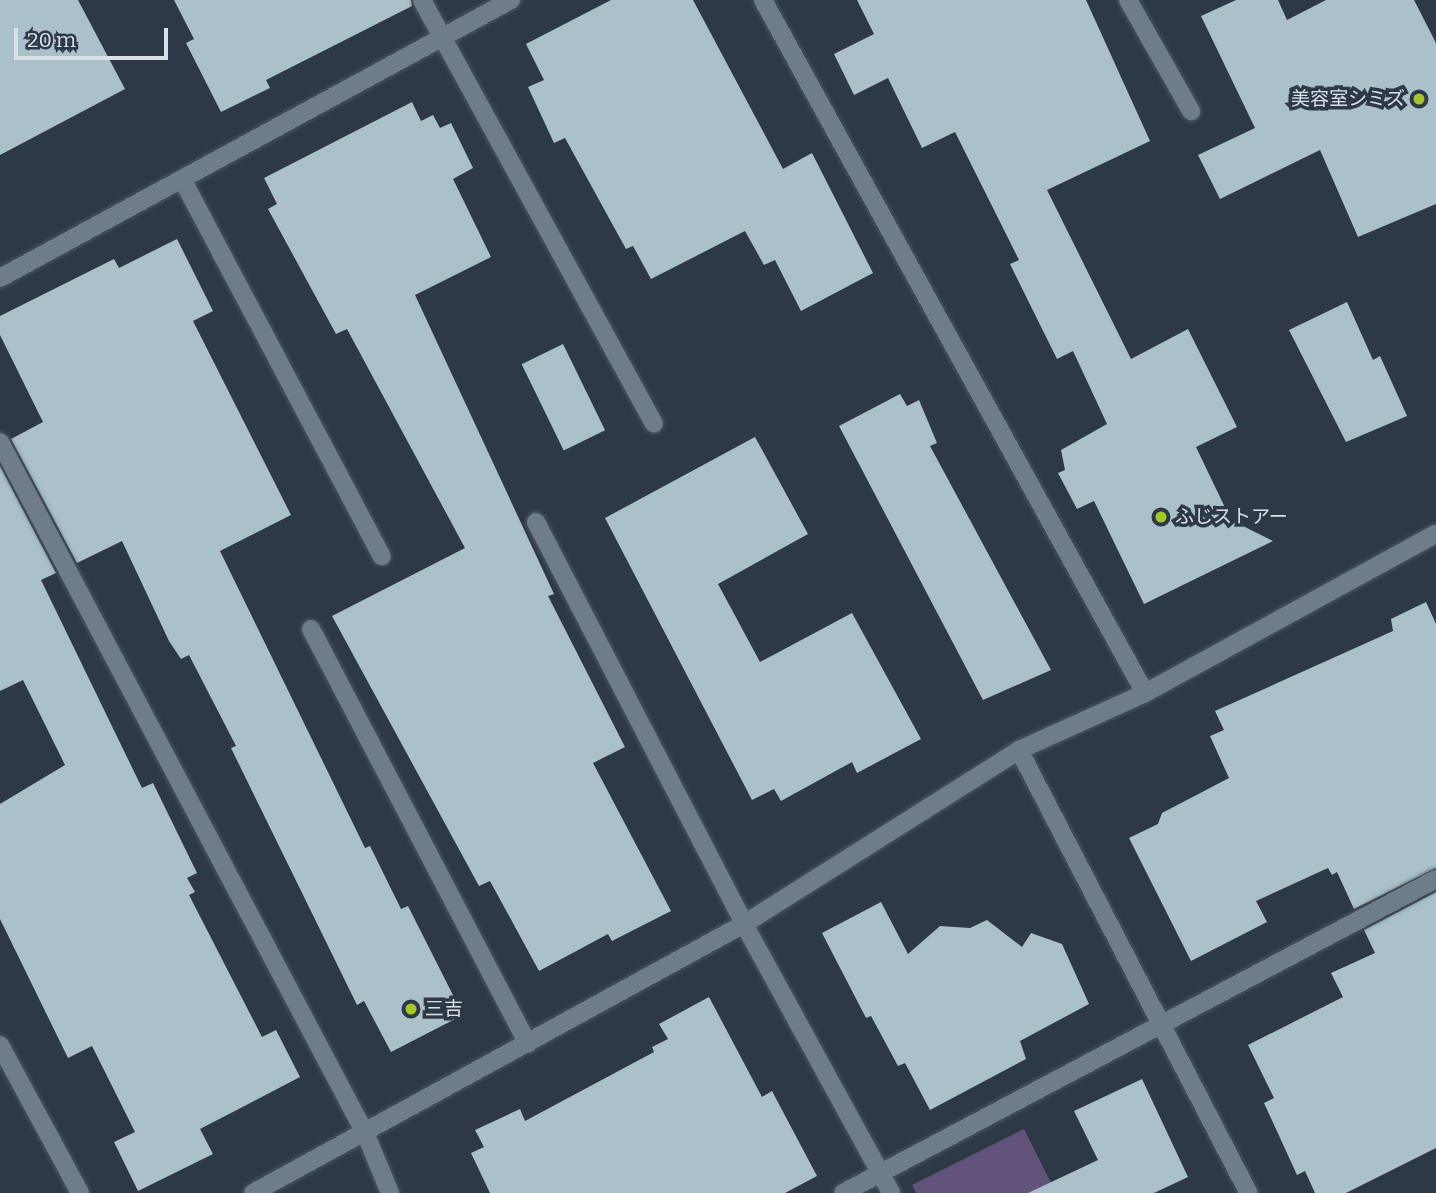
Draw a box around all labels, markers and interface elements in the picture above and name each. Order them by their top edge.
scale bar [18,14,172,58]
text: 20 m [27,27,76,53]
place label: 美容室シミズ [1291,88,1405,110]
marker: 美容室シミズ [1411,91,1427,107]
place label: ふじストアー [1175,506,1288,528]
marker: ふじストアー [1153,509,1169,525]
place label: 三吉 [425,998,463,1020]
marker: 三吉 [403,1001,419,1017]

